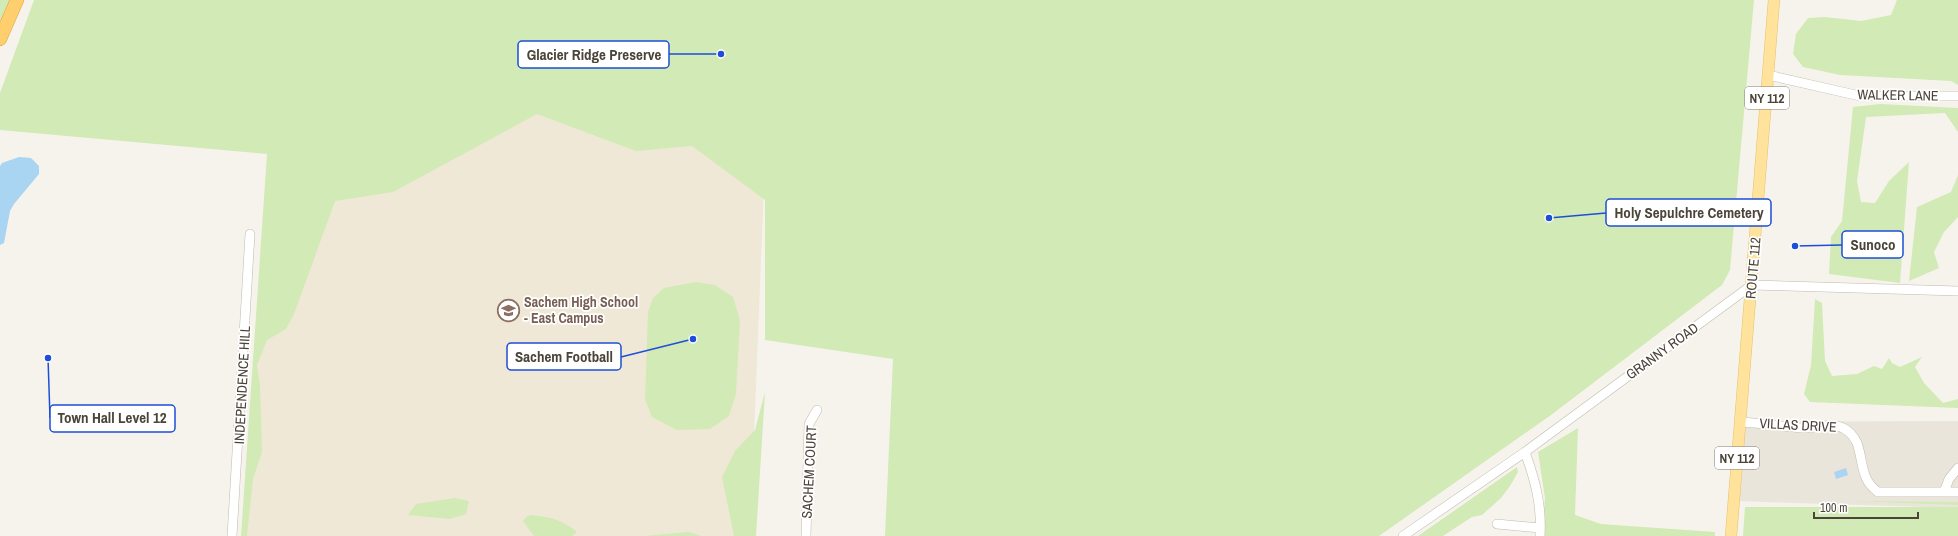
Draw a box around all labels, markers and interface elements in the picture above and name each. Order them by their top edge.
callout: Glacier Ridge Preserve [518,41,669,68]
text: Glacier Ridge Preserve [527,44,662,65]
street label: WALKER LANE [1857,85,1939,105]
road number: NY 112 [1745,87,1789,109]
callout: Holy Sepulchre Cemetery [1606,199,1771,226]
text: Holy Sepulchre Cemetery [1614,202,1764,223]
callout: Sunoco [1842,231,1903,258]
text: Sunoco [1850,234,1896,255]
street label: ROUTE 112 [1741,236,1765,300]
place label: Sachem High School - East Campus [524,293,638,327]
school or university icon: Sachem High School - East Campus [496,297,522,323]
street label: GRANNY ROAD [1622,319,1702,383]
street label: INDEPENDENCE HILL [230,325,254,445]
callout: Sachem Football [507,343,621,370]
text: Sachem Football [515,346,613,367]
callout: Town Hall Level 12 [50,405,175,432]
text: Town Hall Level 12 [57,407,167,428]
street label: VILLAS DRIVE [1759,414,1837,436]
street label: SACHEM COURT [798,425,820,519]
road number: NY 112 [1715,447,1759,469]
scale bar [1814,494,1918,520]
text: 100 m [1820,500,1847,516]

